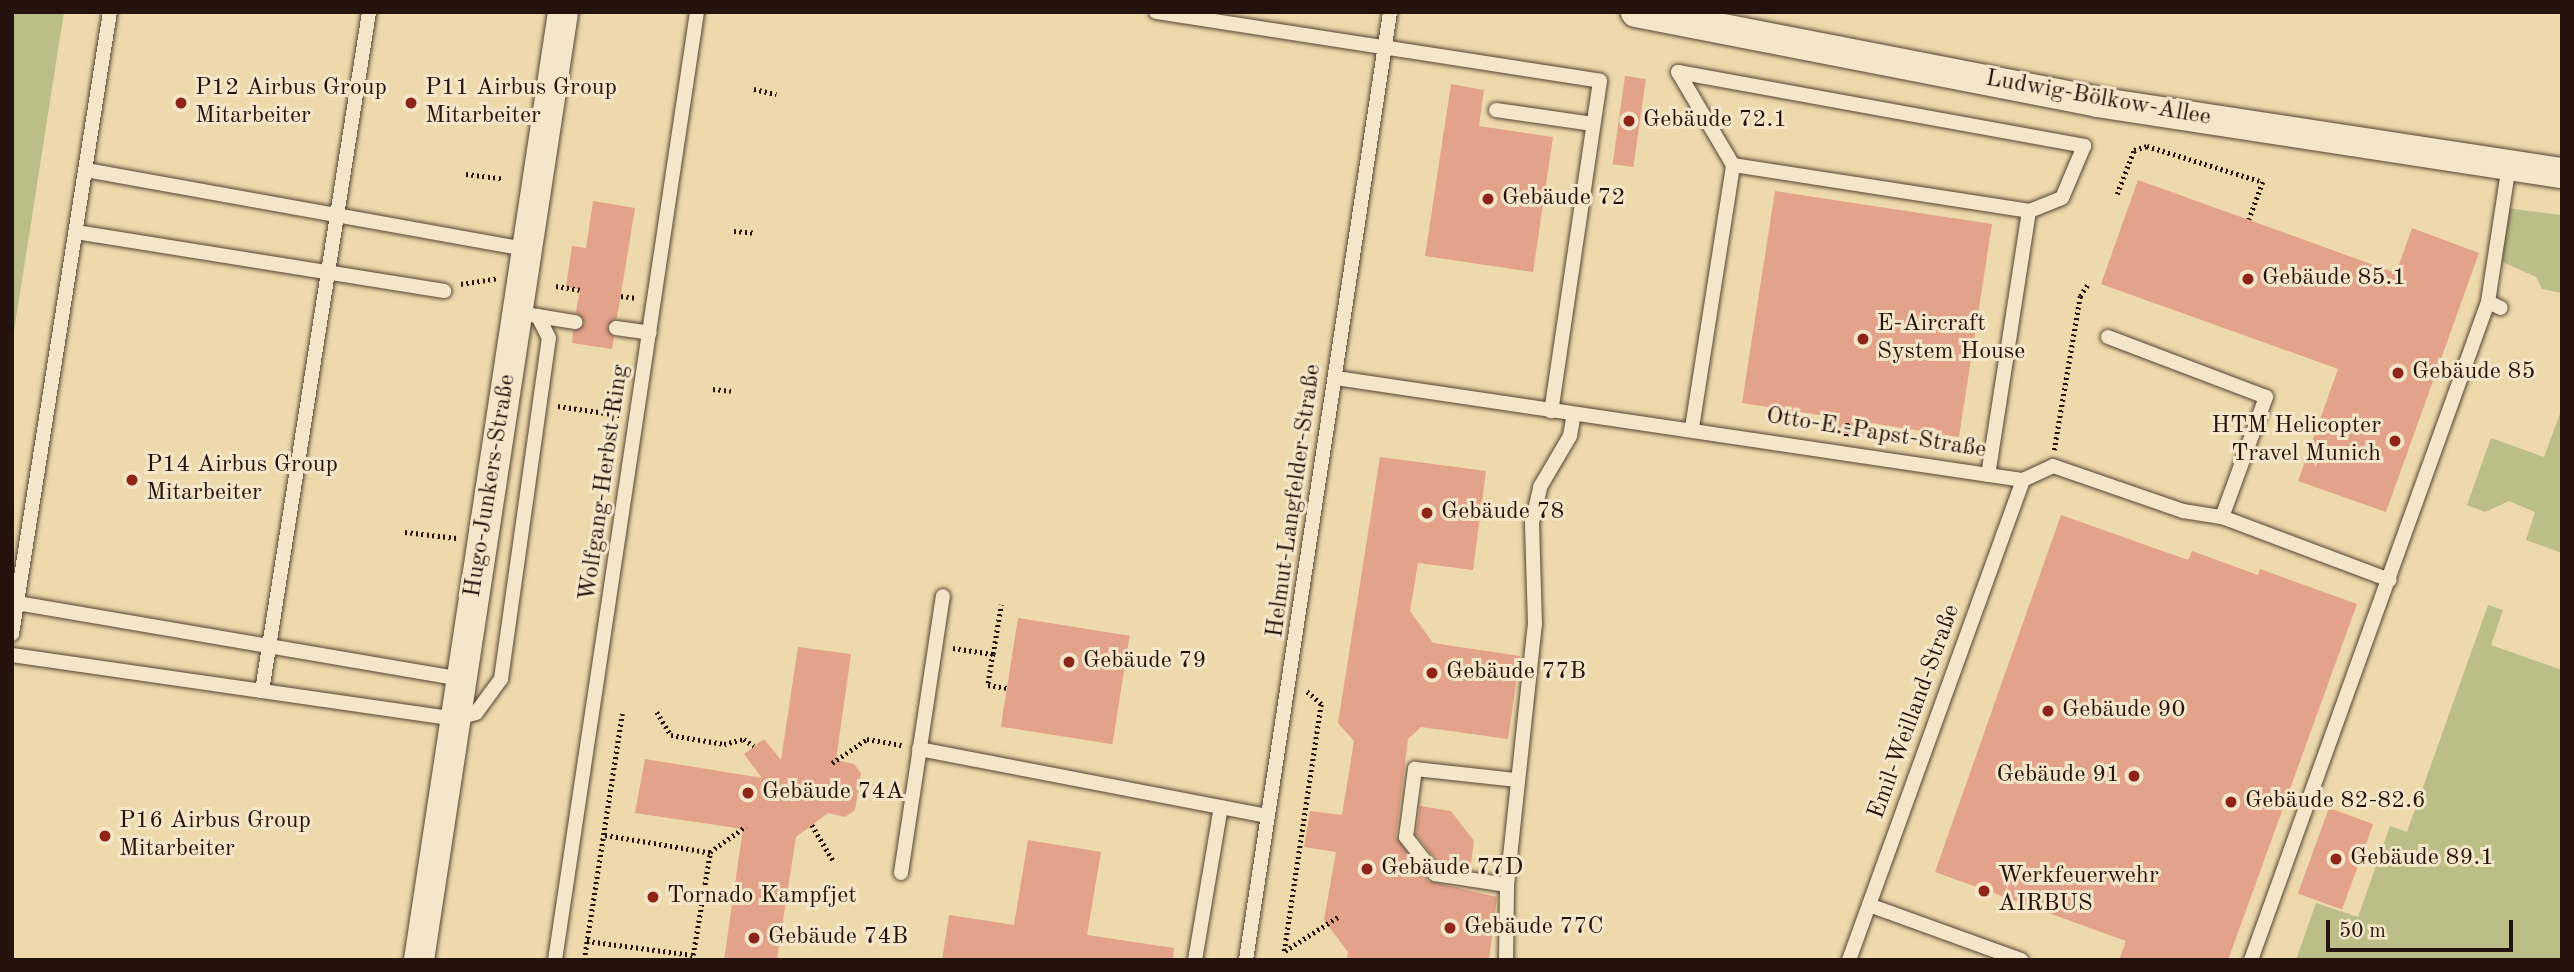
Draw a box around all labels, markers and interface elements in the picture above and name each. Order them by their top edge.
street label: Ludwig-Bölkow-Allee [1983,65,2213,133]
place label: P12 Airbus Group Mitarbeiter [195,75,387,131]
place label: P11 Airbus Group Mitarbeiter [425,75,617,131]
marker: P12 Airbus Group Mitarbeiter [173,95,189,111]
marker: P11 Airbus Group Mitarbeiter [403,95,419,111]
place label: Gebäude 72.1 [1643,107,1787,135]
marker: Gebäude 72.1 [1621,113,1637,129]
place label: Gebäude 72 [1502,185,1625,213]
marker: Gebäude 72 [1480,191,1496,207]
place label: Gebäude 85.1 [2262,265,2406,293]
marker: Gebäude 85.1 [2240,271,2256,287]
place label: E-Aircraft System House [1877,311,2025,367]
marker: E-Aircraft System House [1855,331,1871,347]
place label: Gebäude 85 [2412,359,2535,387]
street label: Helmut-Langfelder-Straße [1262,362,1328,640]
street label: Wolfgang-Herbst-Ring [574,363,636,603]
marker: Gebäude 85 [2390,365,2406,381]
street label: Hugo-Junkers-Straße [459,372,523,600]
street label: Otto-E.-Papst-Straße [1764,402,1988,466]
place label: HTM Helicopter Travel Munich [2211,413,2381,469]
marker: HTM Helicopter Travel Munich [2387,433,2403,449]
place label: P14 Airbus Group Mitarbeiter [146,452,338,508]
marker: P14 Airbus Group Mitarbeiter [124,472,140,488]
place label: Gebäude 78 [1441,499,1564,527]
marker: Gebäude 78 [1419,505,1435,521]
street label: Emil-Weilland-Straße [1863,601,1967,823]
place label: Gebäude 79 [1083,648,1206,676]
marker: Gebäude 79 [1061,654,1077,670]
place label: Gebäude 77B [1446,659,1586,687]
marker: Gebäude 77B [1424,665,1440,681]
place label: Gebäude 90 [2062,697,2185,725]
marker: Gebäude 90 [2040,703,2056,719]
place label: Gebäude 91 [1997,762,2120,790]
marker: Gebäude 91 [2126,768,2142,784]
place label: Gebäude 74A [762,779,904,807]
marker: Gebäude 74A [740,785,756,801]
place label: Gebäude 82-82.6 [2245,788,2426,816]
marker: Gebäude 82-82.6 [2223,794,2239,810]
place label: P16 Airbus Group Mitarbeiter [119,808,311,864]
marker: P16 Airbus Group Mitarbeiter [97,828,113,844]
place label: Gebäude 89.1 [2350,845,2494,873]
marker: Gebäude 89.1 [2328,851,2344,867]
place label: Gebäude 77D [1381,855,1523,883]
marker: Gebäude 77D [1359,861,1375,877]
place label: Werkfeuerwehr AIRBUS [1998,863,2159,919]
place label: Tornado Kampfjet [667,883,857,911]
marker: Werkfeuerwehr AIRBUS [1976,883,1992,899]
marker: Tornado Kampfjet [645,889,661,905]
scale bar [2329,906,2516,950]
place label: Gebäude 77C [1464,914,1603,942]
marker: Gebäude 77C [1442,920,1458,936]
text: 50 m [2339,921,2386,942]
place label: Gebäude 74B [768,924,908,952]
marker: Gebäude 74B [746,930,762,946]

